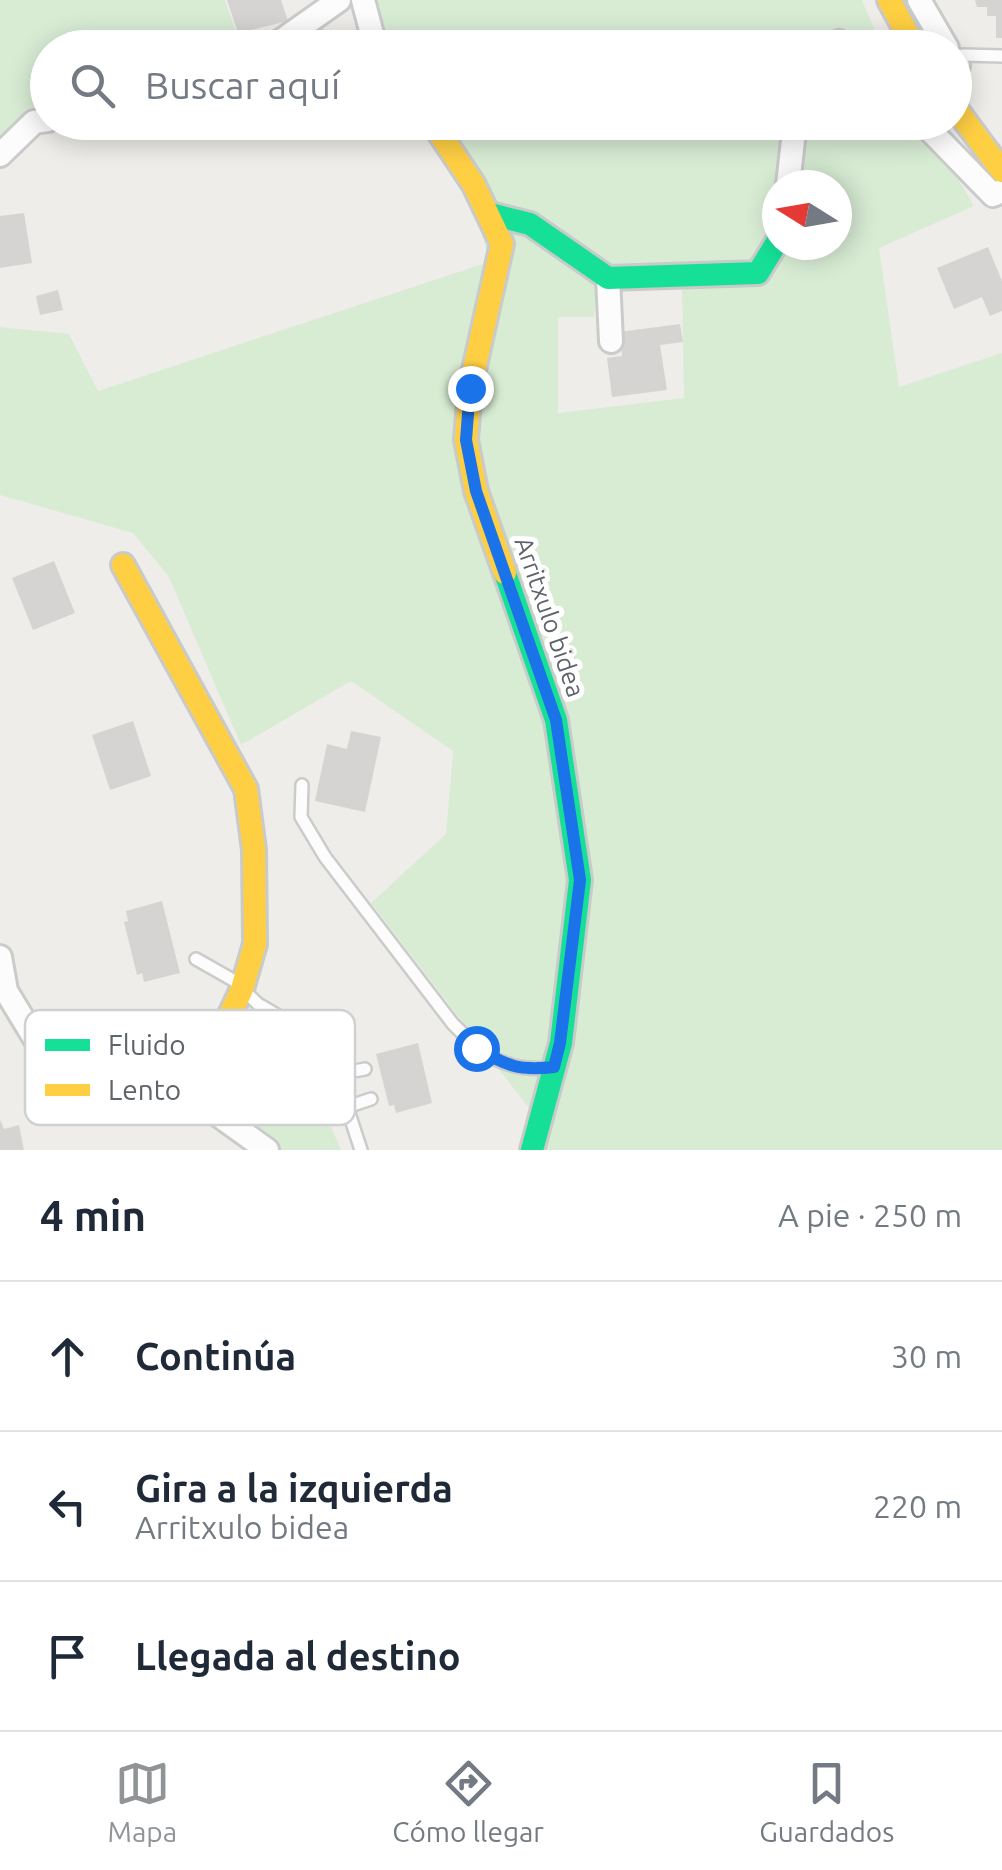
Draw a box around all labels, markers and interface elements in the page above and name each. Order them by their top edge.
search box [30,30,972,140]
icon: search [65,58,120,113]
text: Buscar aquí [145,64,340,106]
north arrow [762,170,852,260]
route end [448,366,494,412]
street label: Arritxulo bidea [510,533,590,701]
legend [25,1010,355,1125]
route start [454,1026,500,1072]
text: Fluido [108,1029,186,1060]
text: Lento [108,1074,181,1105]
text: 4 min [40,1192,146,1239]
text: A pie · 250 m [778,1197,962,1233]
icon: ahead [40,1329,95,1384]
text: Continúa [135,1335,296,1377]
text: 30 m [891,1338,962,1374]
text: Gira a la izquierda [135,1467,453,1509]
icon: left [40,1479,95,1534]
text: 220 m [873,1488,962,1524]
text: Arritxulo bidea [135,1509,349,1545]
icon: arrive [40,1629,95,1684]
text: Llegada al destino [135,1635,461,1677]
tab: Mapa [108,1756,177,1847]
tab: Cómo llegar [392,1756,544,1847]
tab: Guardados [759,1756,894,1847]

